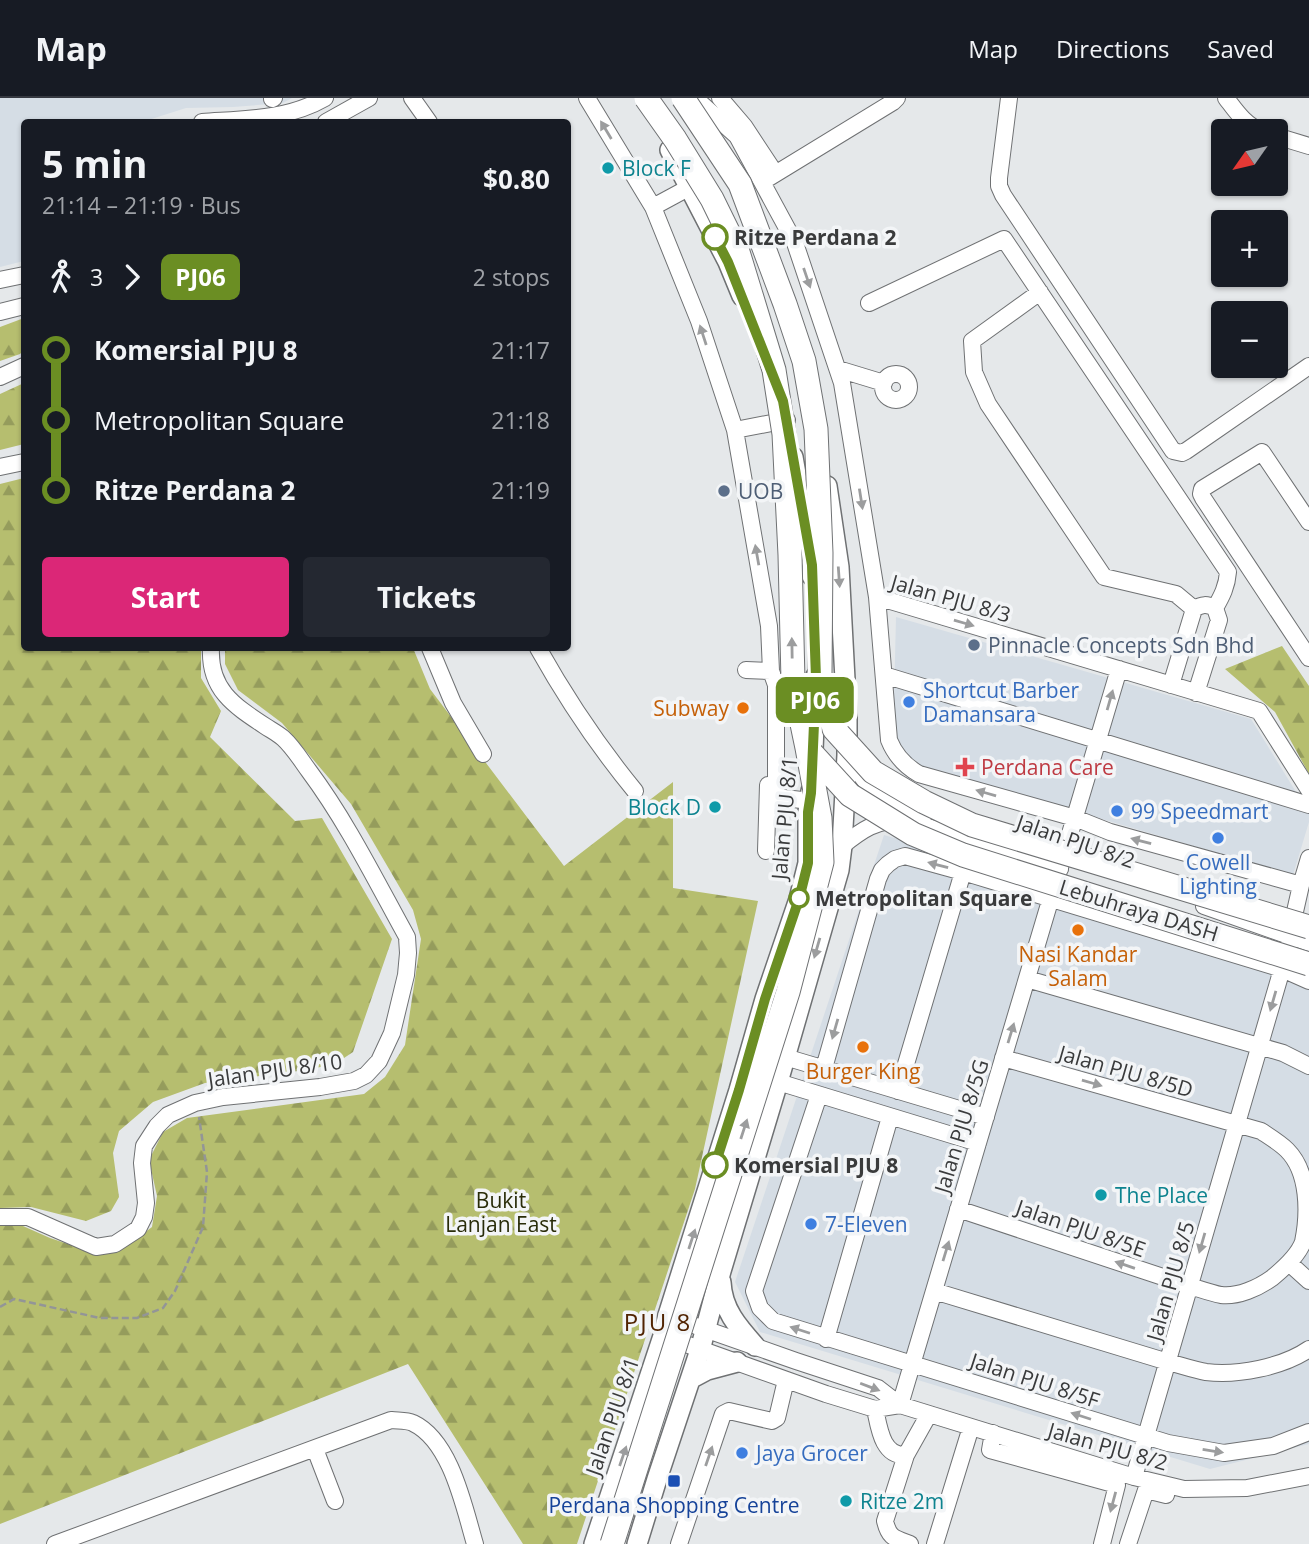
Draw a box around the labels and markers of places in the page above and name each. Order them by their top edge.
place label: Block F [622,154,691,182]
marker: Block F [600,160,616,176]
place label: Ritze Perdana 2 [734,223,897,251]
marker: Ritze Perdana 2 [702,224,728,250]
place label: UOB [738,477,783,505]
marker: UOB [716,483,732,499]
place label: Pinnacle Concepts Sdn Bhd [988,631,1254,659]
marker: Pinnacle Concepts Sdn Bhd [966,637,982,653]
place label: Shortcut Barber Damansara [923,676,1079,728]
place label: Subway [653,694,729,722]
marker: Shortcut Barber Damansara [901,694,917,710]
marker: Subway [735,700,751,716]
place label: Perdana Care [981,753,1114,781]
marker: Perdana Care [955,757,975,777]
place label: Block D [628,793,701,821]
place label: 99 Speedmart [1131,797,1268,825]
marker: Block D [707,799,723,815]
marker: 99 Speedmart [1109,803,1125,819]
marker: Cowell Lighting [1210,830,1226,846]
place label: Cowell Lighting [1179,848,1257,900]
place label: Metropolitan Square [815,884,1032,912]
marker: Metropolitan Square [789,888,809,908]
marker: Nasi Kandar Salam [1070,922,1086,938]
place label: Nasi Kandar Salam [1019,940,1138,992]
marker: Burger King [855,1039,871,1055]
place label: Burger King [806,1057,920,1085]
place label: Komersial PJU 8 [734,1151,898,1179]
marker: Komersial PJU 8 [702,1152,728,1178]
place label: The Place [1115,1181,1208,1209]
marker: The Place [1093,1187,1109,1203]
place label: 7-Eleven [825,1210,908,1238]
marker: 7-Eleven [803,1216,819,1232]
place label: Jaya Grocer [754,1439,868,1467]
marker: Jaya Grocer [734,1445,750,1461]
marker: Perdana Shopping Centre [666,1473,682,1489]
place label: Ritze 2m [860,1487,944,1515]
place label: Perdana Shopping Centre [548,1491,800,1519]
marker: Ritze 2m [838,1493,854,1509]

